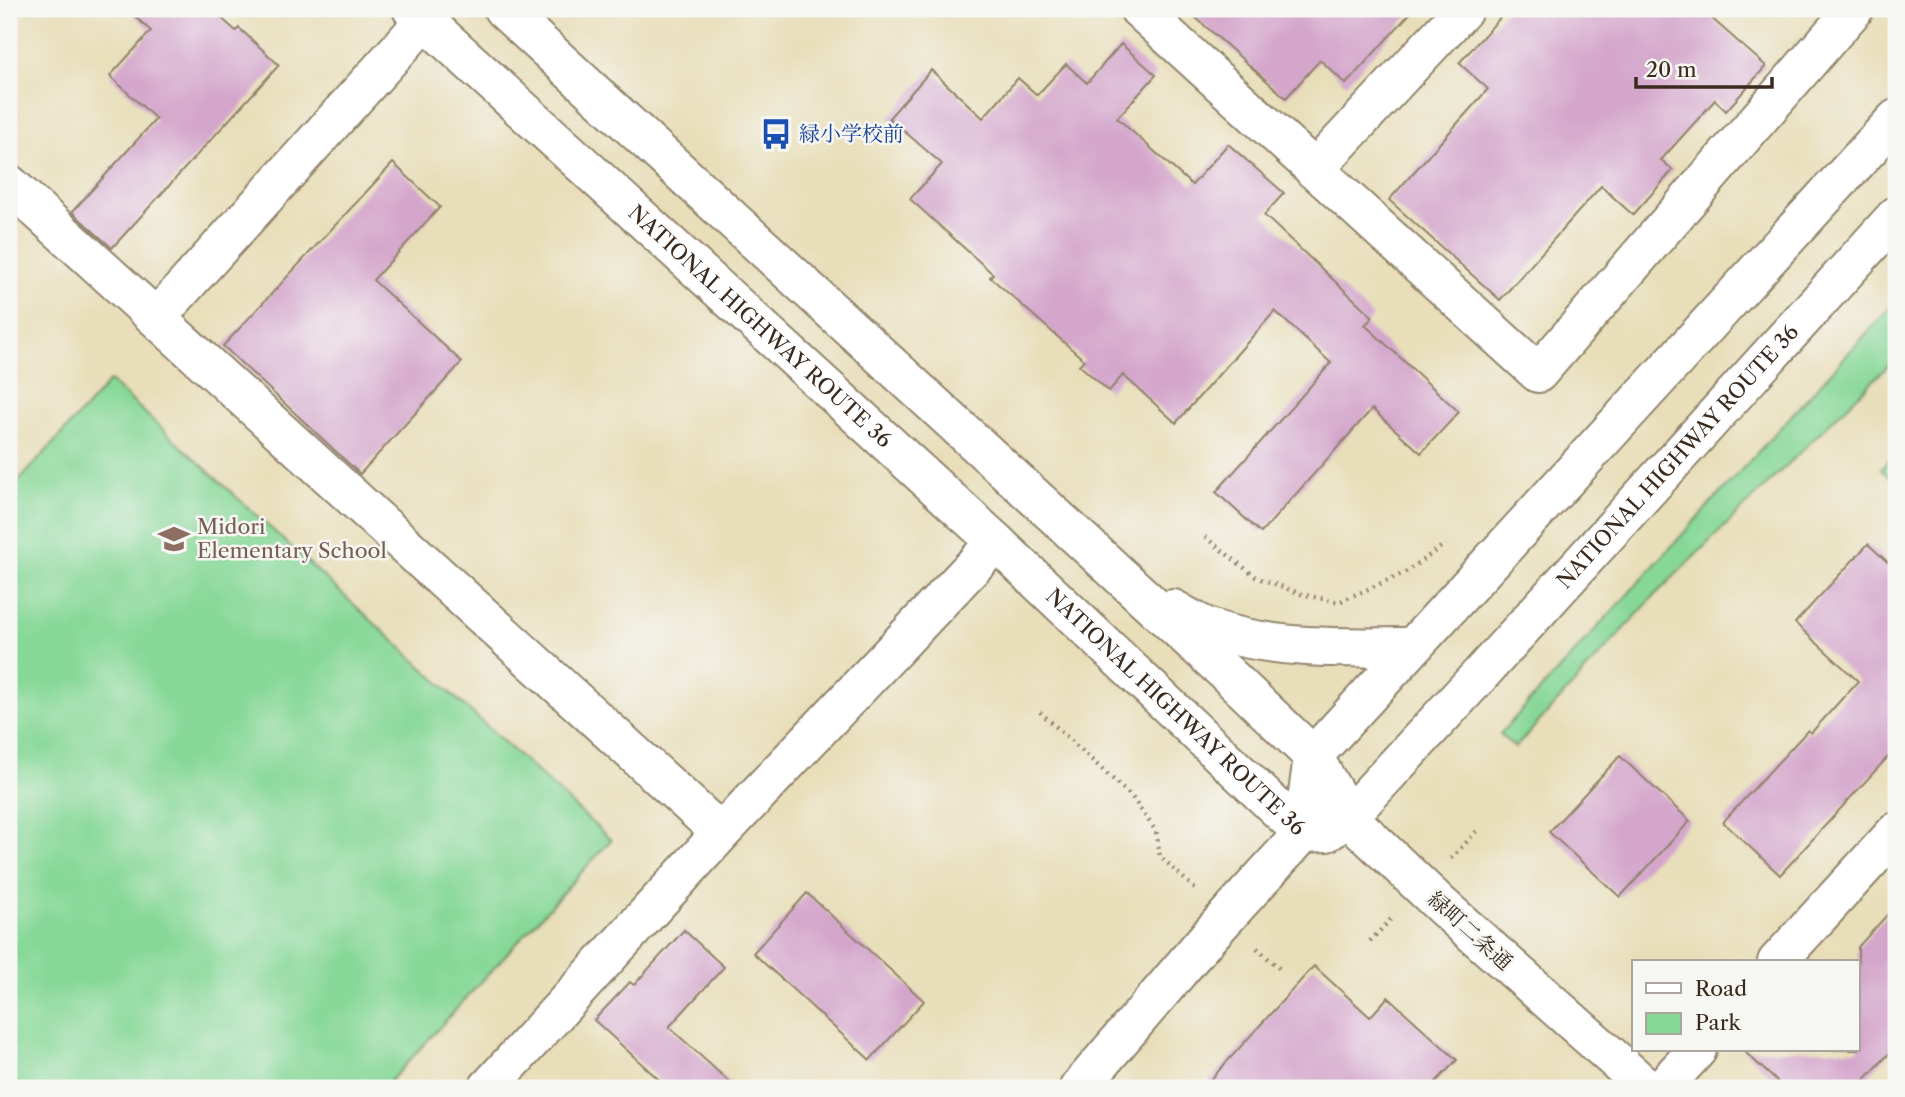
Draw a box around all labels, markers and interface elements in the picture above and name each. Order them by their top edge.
scale bar [1636,46,1772,90]
text: 20 m [1646,57,1697,82]
bus stop icon: 緑小学校前 [759,117,793,151]
place label: 緑小学校前 [799,121,904,146]
street label: NATIONAL HIGHWAY ROUTE 36 [623,200,897,453]
street label: NATIONAL HIGHWAY ROUTE 36 [1551,319,1803,593]
place label: Midori Elementary School [197,514,387,563]
school or university icon: Midori Elementary School [157,522,191,556]
street label: NATIONAL HIGHWAY ROUTE 36 [1041,583,1311,840]
street label: 緑町二条通 [1423,886,1518,975]
legend [1632,960,1860,1052]
text: Road [1695,976,1747,1001]
text: Park [1695,1010,1741,1035]

